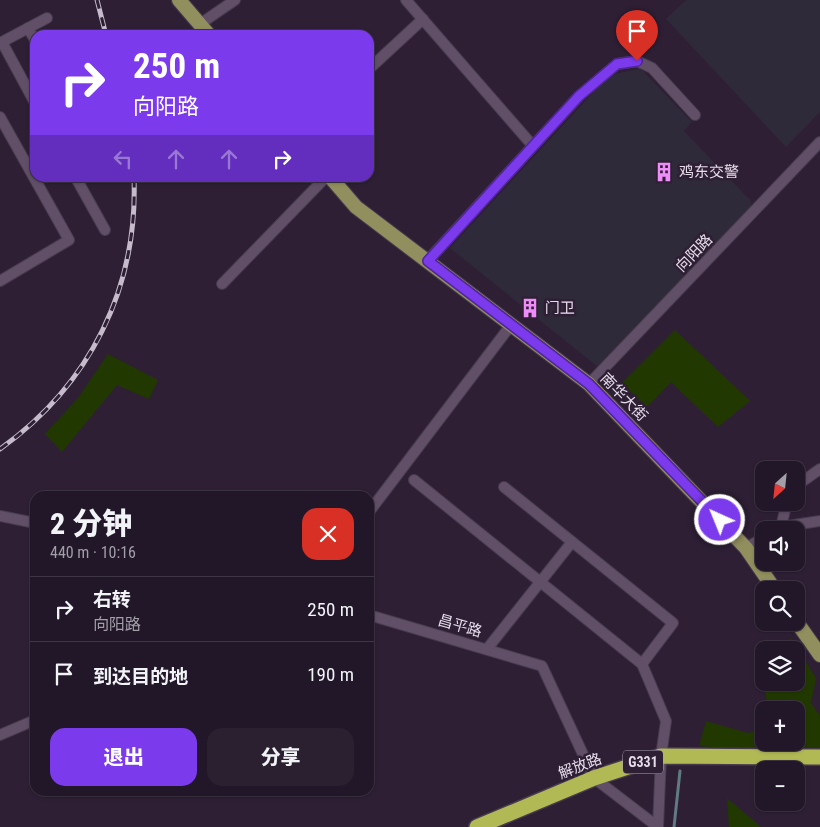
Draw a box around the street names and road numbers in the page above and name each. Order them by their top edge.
street label: 向阳路 [672,231,716,275]
street label: 南华大街 [597,369,651,425]
street label: 昌平路 [436,611,484,641]
street label: 解放路 [556,750,604,782]
road number: G331 [623,750,663,774]

